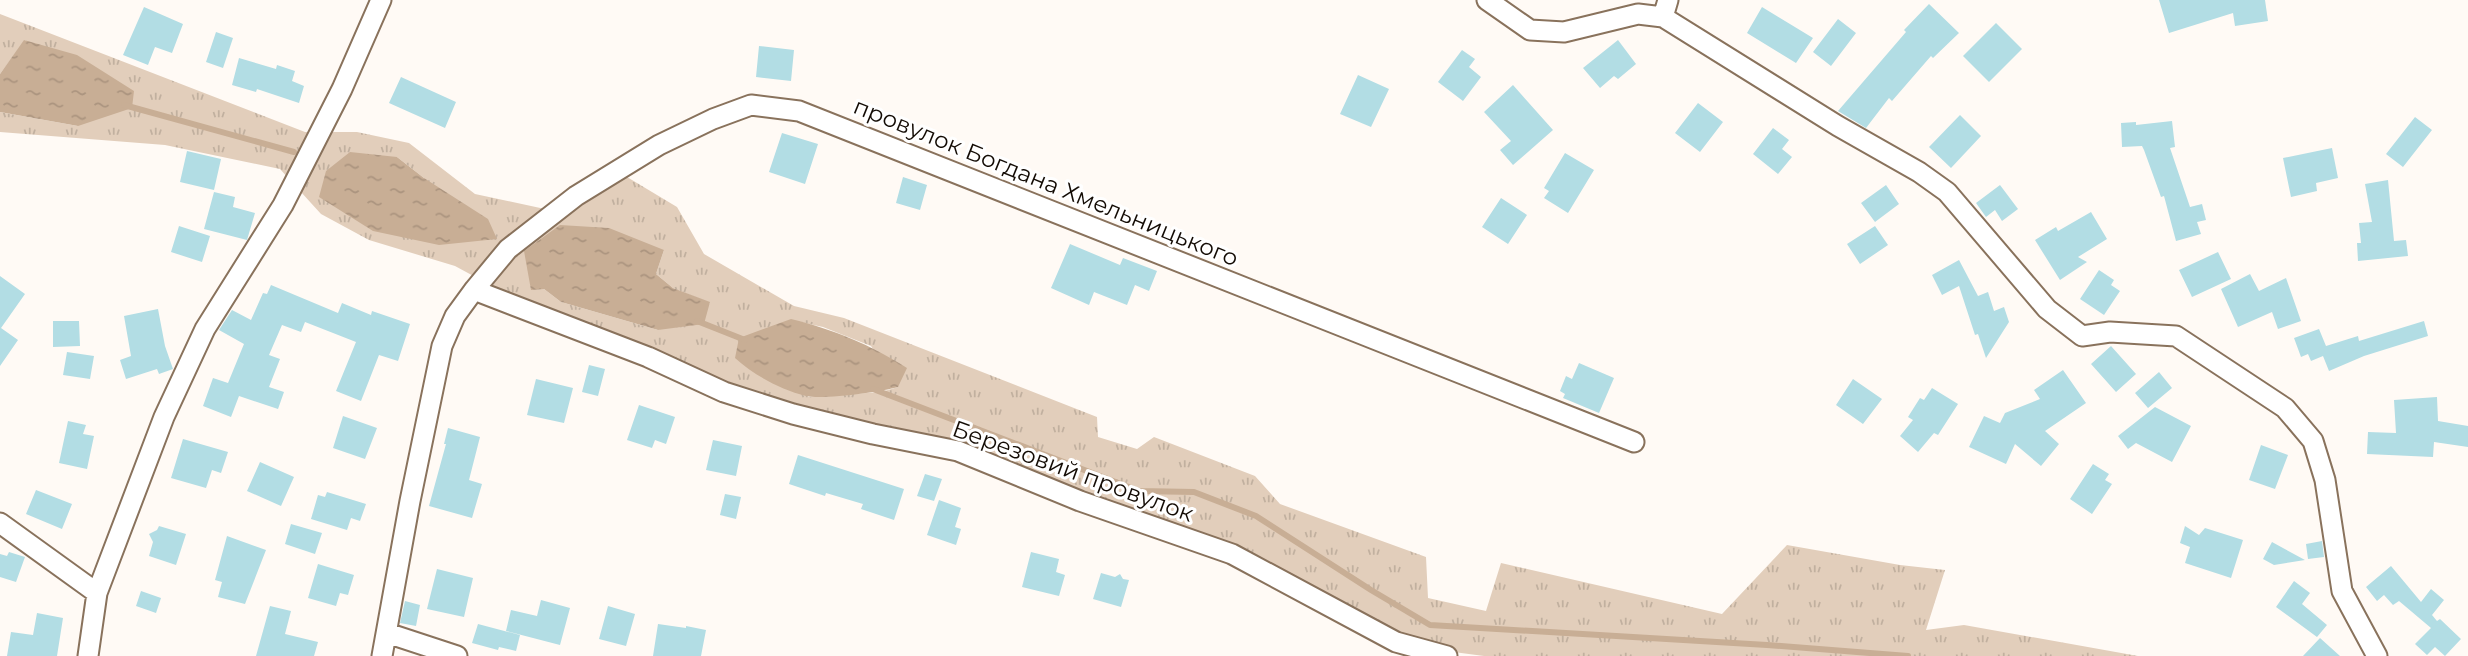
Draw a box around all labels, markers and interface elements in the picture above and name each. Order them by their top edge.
street label: провулок Богдана Хмельницького [849,92,1243,272]
street label: Березовий провулок [949,414,1198,528]

